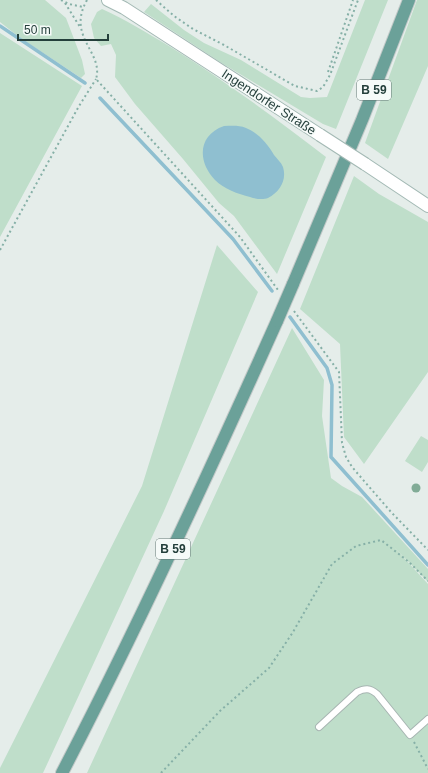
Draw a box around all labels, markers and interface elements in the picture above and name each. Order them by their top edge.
scale bar [18,16,108,42]
text: 50 m [24,23,51,37]
street label: Ingendorfer Straße [219,66,319,138]
road number: B 59 [357,80,391,100]
road number: B 59 [156,539,190,559]

